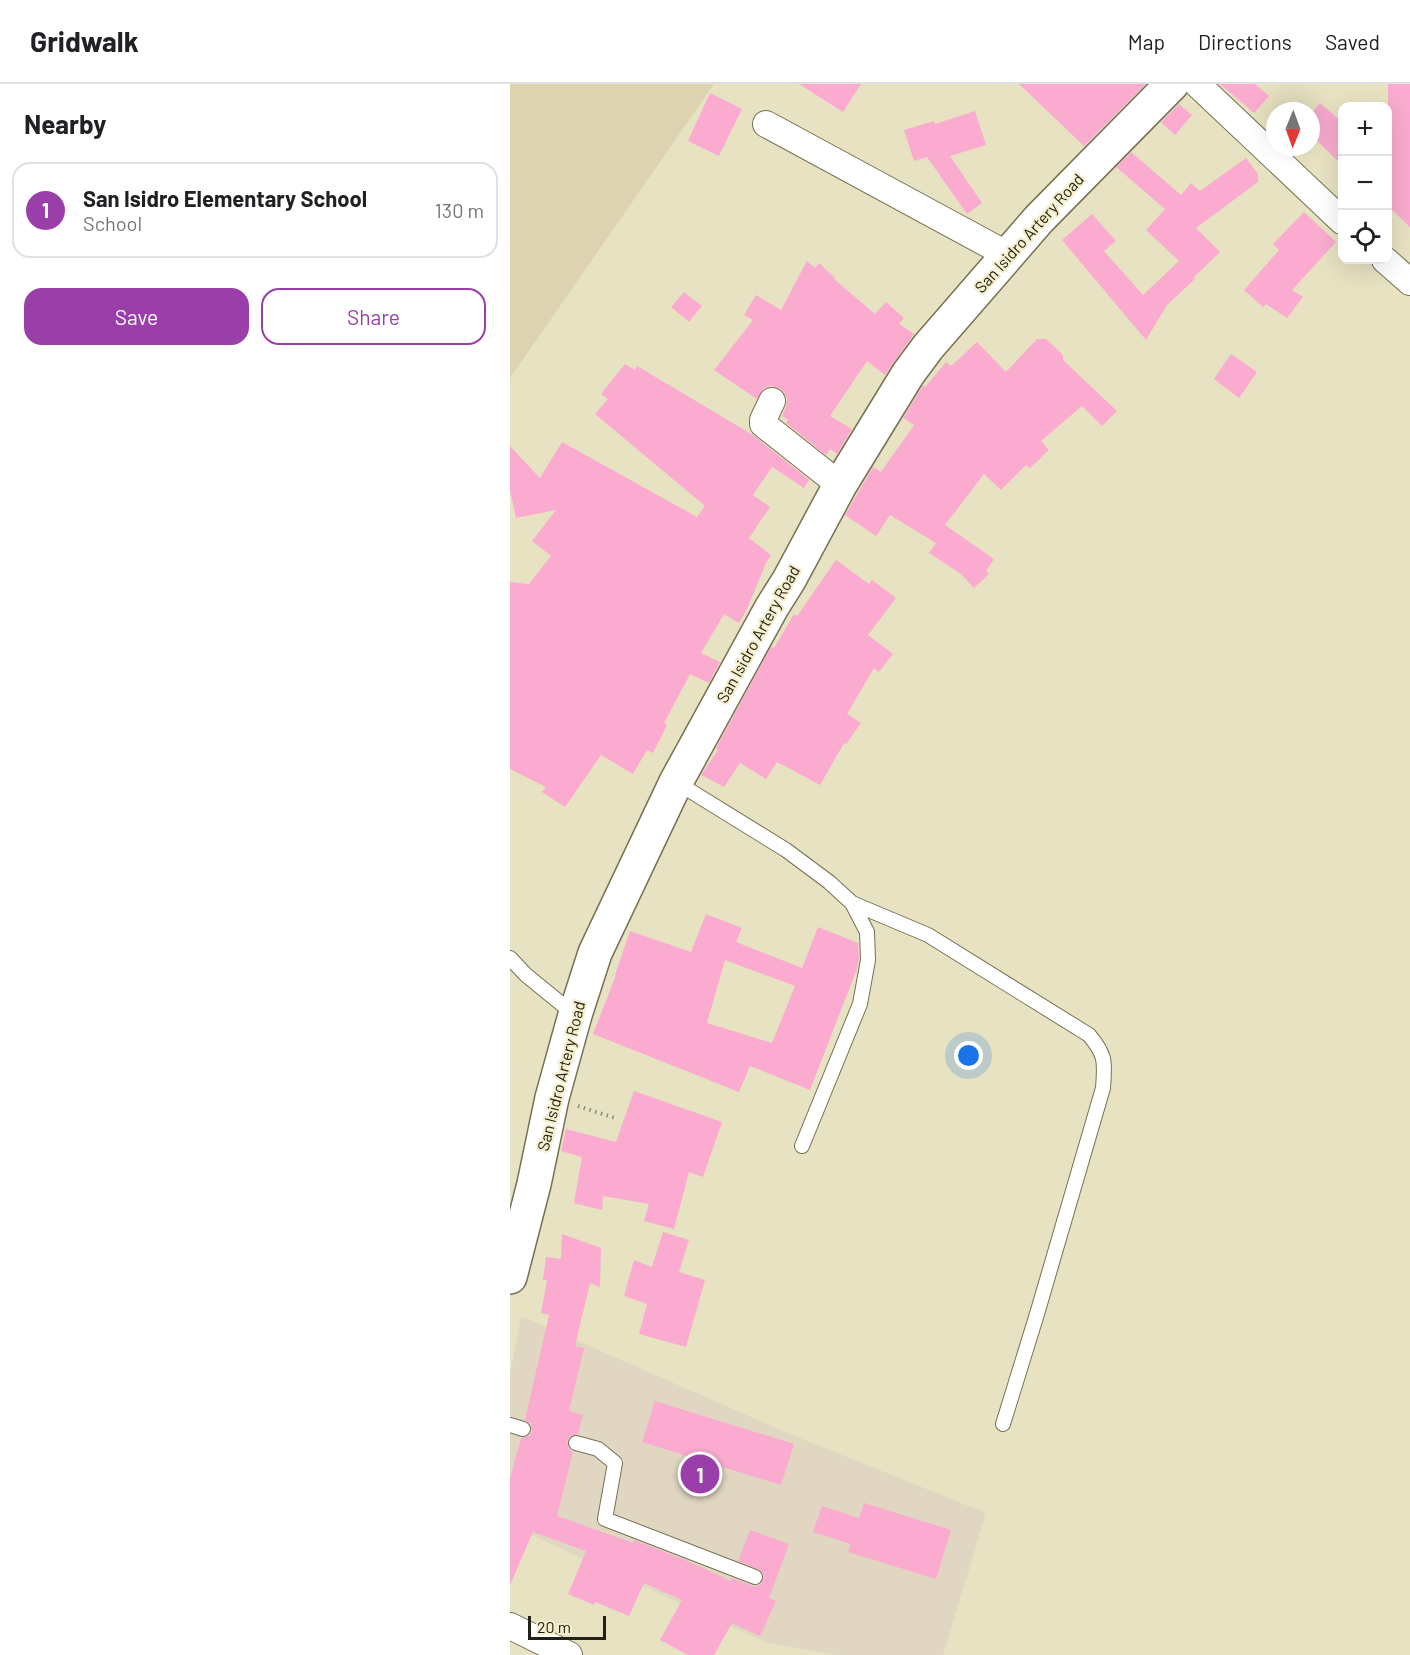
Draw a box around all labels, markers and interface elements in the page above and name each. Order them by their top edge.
text: Gridwalk [30,24,139,58]
text: Map [1128,29,1165,54]
text: Directions [1198,29,1292,54]
text: Saved [1325,29,1380,54]
north arrow [1266,102,1320,156]
map controls [1338,102,1392,264]
button: + [1338,102,1392,156]
text: Nearby [24,108,106,139]
button: − [1338,156,1392,210]
street label: San Isidro Artery Road [970,169,1087,296]
text: San Isidro Elementary School [83,185,367,211]
text: 1 [42,198,49,222]
text: 130 m [435,198,484,222]
button: locate [1338,210,1392,264]
text: School [83,211,142,235]
button: Save [24,288,249,345]
button: Share [261,288,486,345]
street label: San Isidro Artery Road [712,562,803,706]
street label: San Isidro Artery Road [533,999,588,1153]
your location [954,1041,983,1070]
pin: 1 [680,1452,720,1496]
scale bar [528,1613,606,1640]
text: 20 m [537,1617,571,1636]

